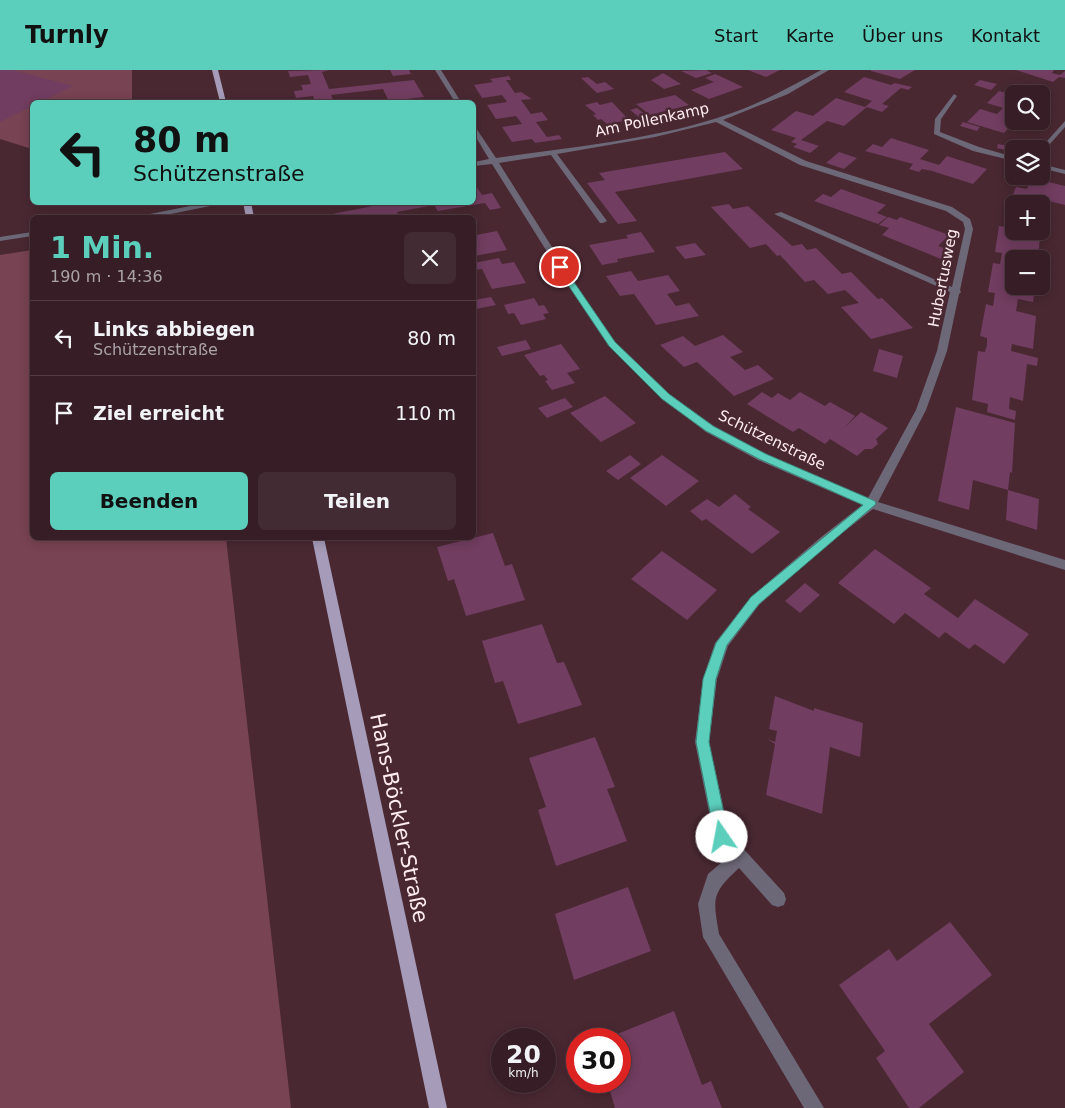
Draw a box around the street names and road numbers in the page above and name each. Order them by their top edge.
street label: Am Pollenkamp [593,99,711,141]
street label: Hubertusweg [925,227,961,329]
street label: Schützenstraße [715,406,829,474]
street label: Hans-Böckler-Straße [365,711,433,925]

